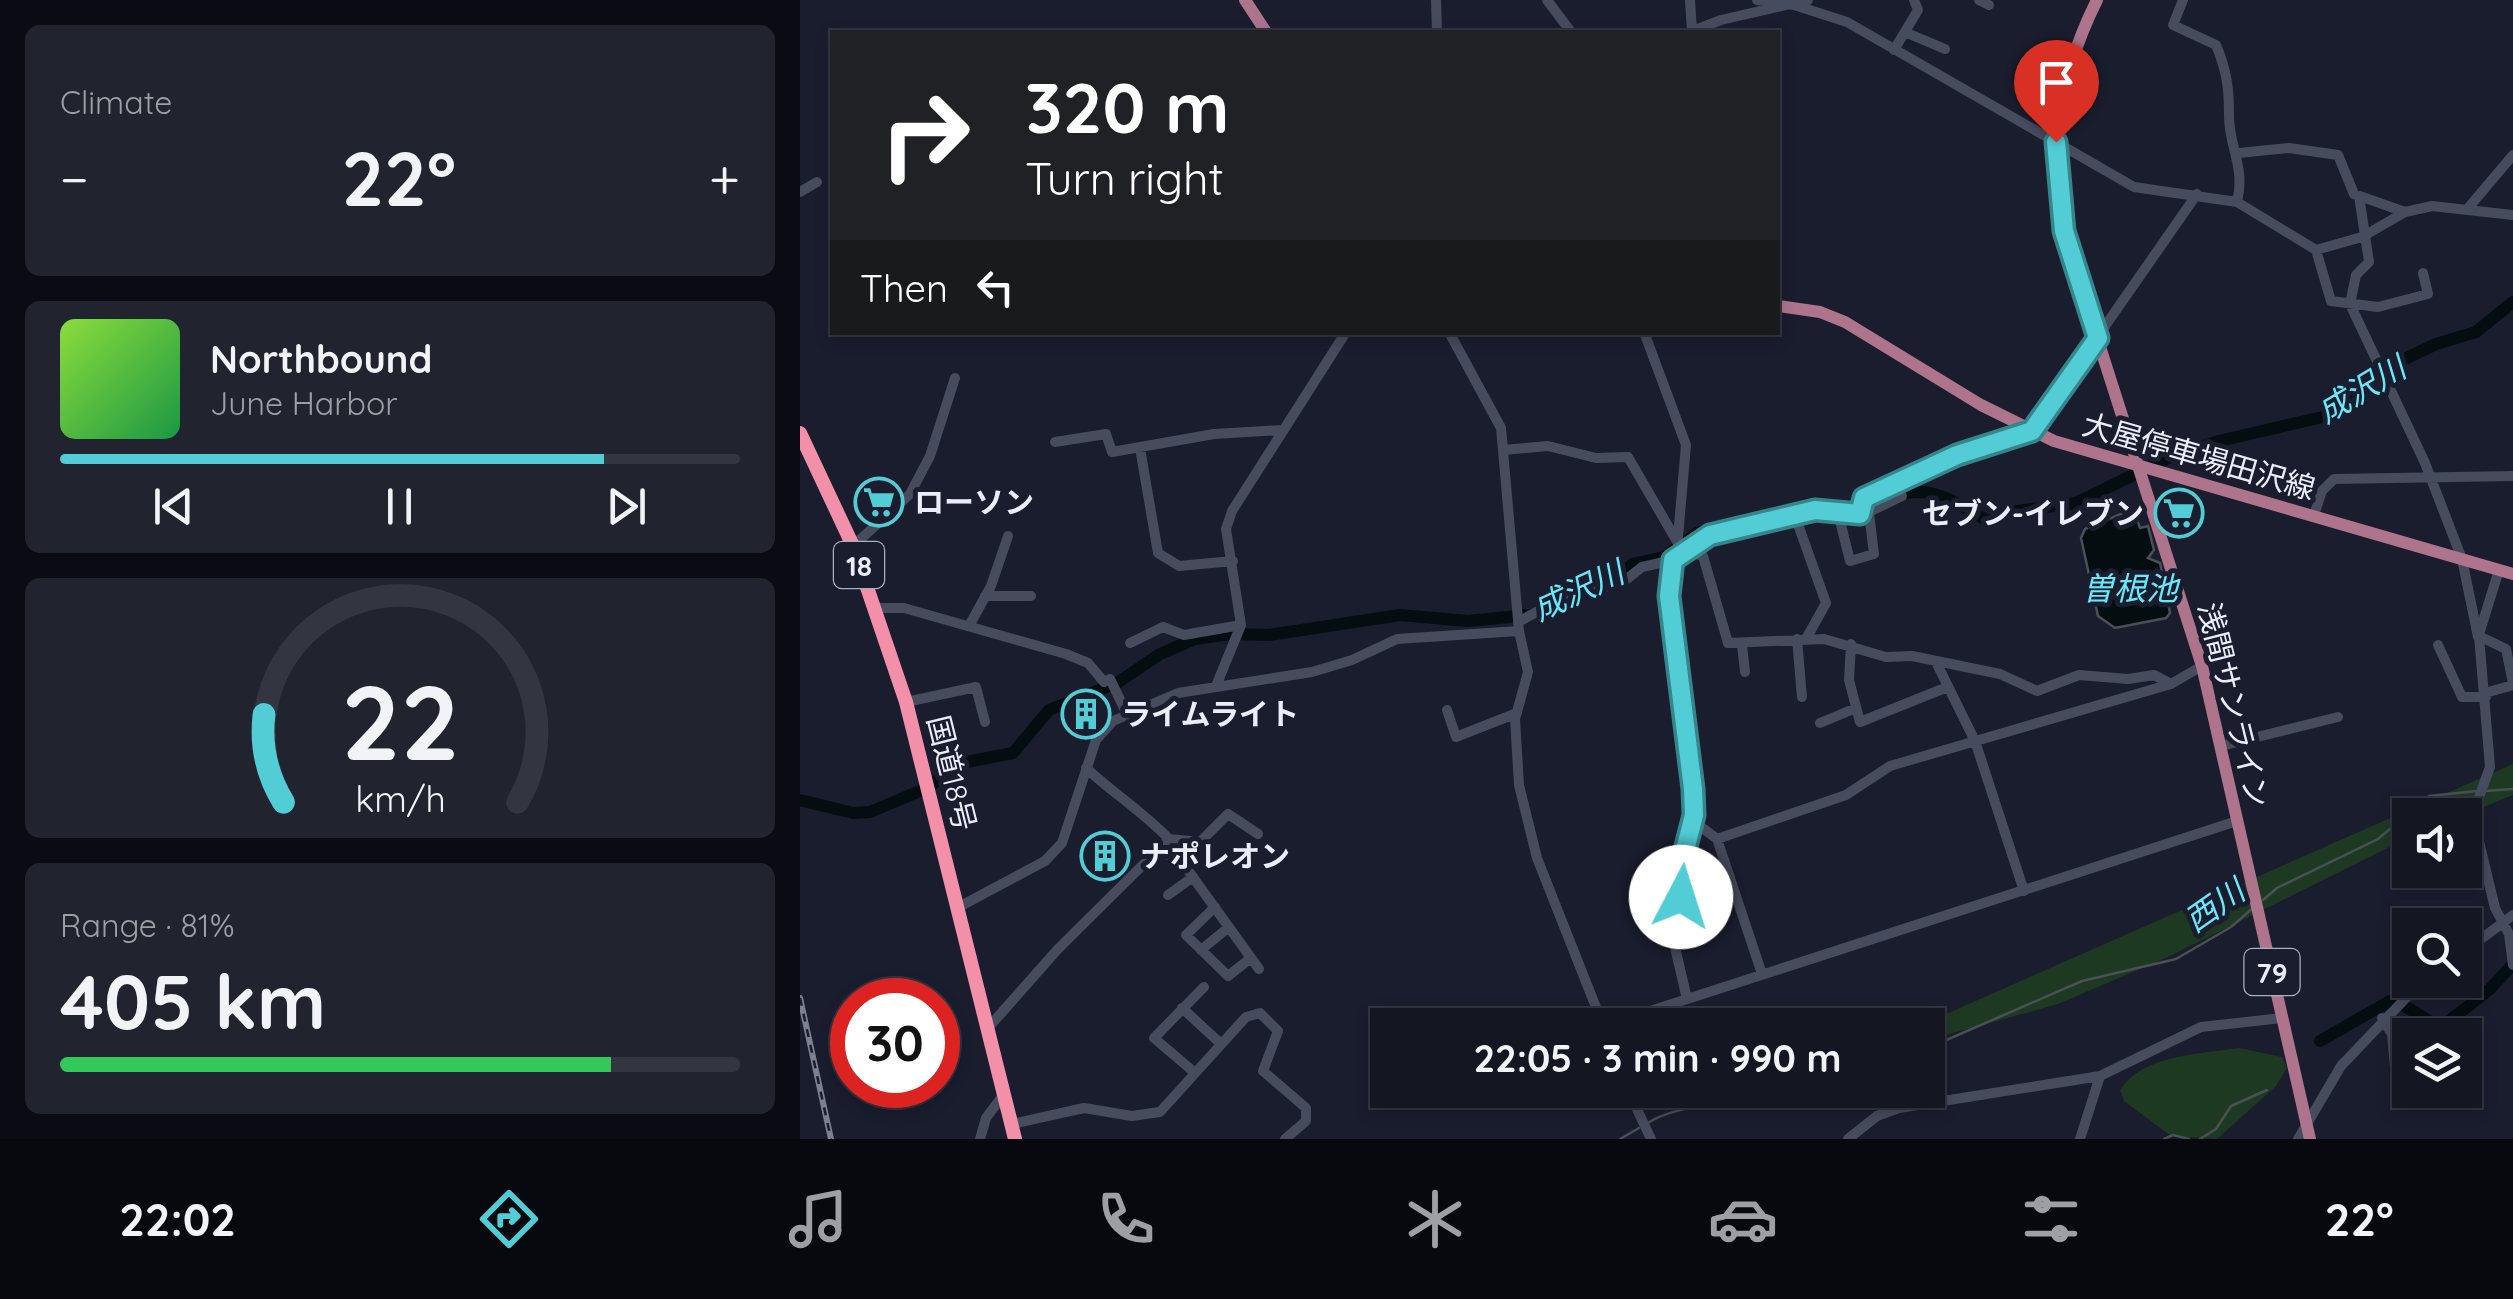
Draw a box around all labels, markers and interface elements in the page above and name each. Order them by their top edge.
pin [2014,40,2099,143]
icon: arrive [2029,55,2084,110]
text: 320 m [1025,63,1230,151]
icon: right [860,70,990,200]
text: Climate [60,82,172,122]
text: 22° [341,131,456,225]
text: − [60,144,89,213]
text: + [709,144,740,213]
text: Turn right [1025,150,1224,206]
icon: left [968,260,1023,315]
text: Then [860,264,948,312]
text: Northbound [210,335,432,383]
water label: 成沢川 [2310,346,2415,431]
text: June Harbor [210,383,398,423]
street label: 大屋停車場田沢線 [2078,405,2320,507]
supermarket icon: ローソン [853,476,905,528]
icon: previous [146,479,201,534]
icon: pause [372,479,427,534]
icon: next [599,479,654,534]
place label: ローソン [914,483,1034,521]
supermarket icon: セブン-イレブン [2153,487,2205,539]
place label: セブン-イレブン [1922,494,2144,532]
road number: 18 [834,542,884,588]
water label: 成沢川 [1526,550,1633,628]
water label: 曽根池 [2082,568,2181,608]
street label: 浅間サンライン [2190,599,2278,811]
text: 22 [341,656,459,786]
building icon: ライムライト [1060,688,1112,740]
place label: ライムライト [1121,695,1299,733]
street label: 国道18号 [919,711,985,835]
text: km/h [355,776,445,821]
map controls [2392,798,2482,1108]
button: sound [2392,798,2482,888]
building icon: ナポレオン [1079,830,1131,882]
place label: ナポレオン [1140,837,1290,875]
position arrow [1629,845,1733,949]
water label: 西川 [2176,869,2254,940]
text: Range · 81% [60,905,235,945]
button: search [2392,908,2482,998]
road number: 79 [2244,949,2300,995]
text: 405 km [60,954,326,1048]
speed limit sign: 30 [830,978,960,1108]
button: layers [2392,1018,2482,1108]
text: 22:05 · 3 min · 990 m [1473,1034,1842,1082]
icon: directions [474,1184,544,1254]
icon: music [783,1184,853,1254]
icon: phone [1091,1184,1161,1254]
icon: climate [1400,1184,1470,1254]
icon: car [1708,1184,1778,1254]
icon: filters [2016,1184,2086,1254]
text: 22:02 [119,1191,236,1247]
text: 22° [2325,1191,2394,1247]

